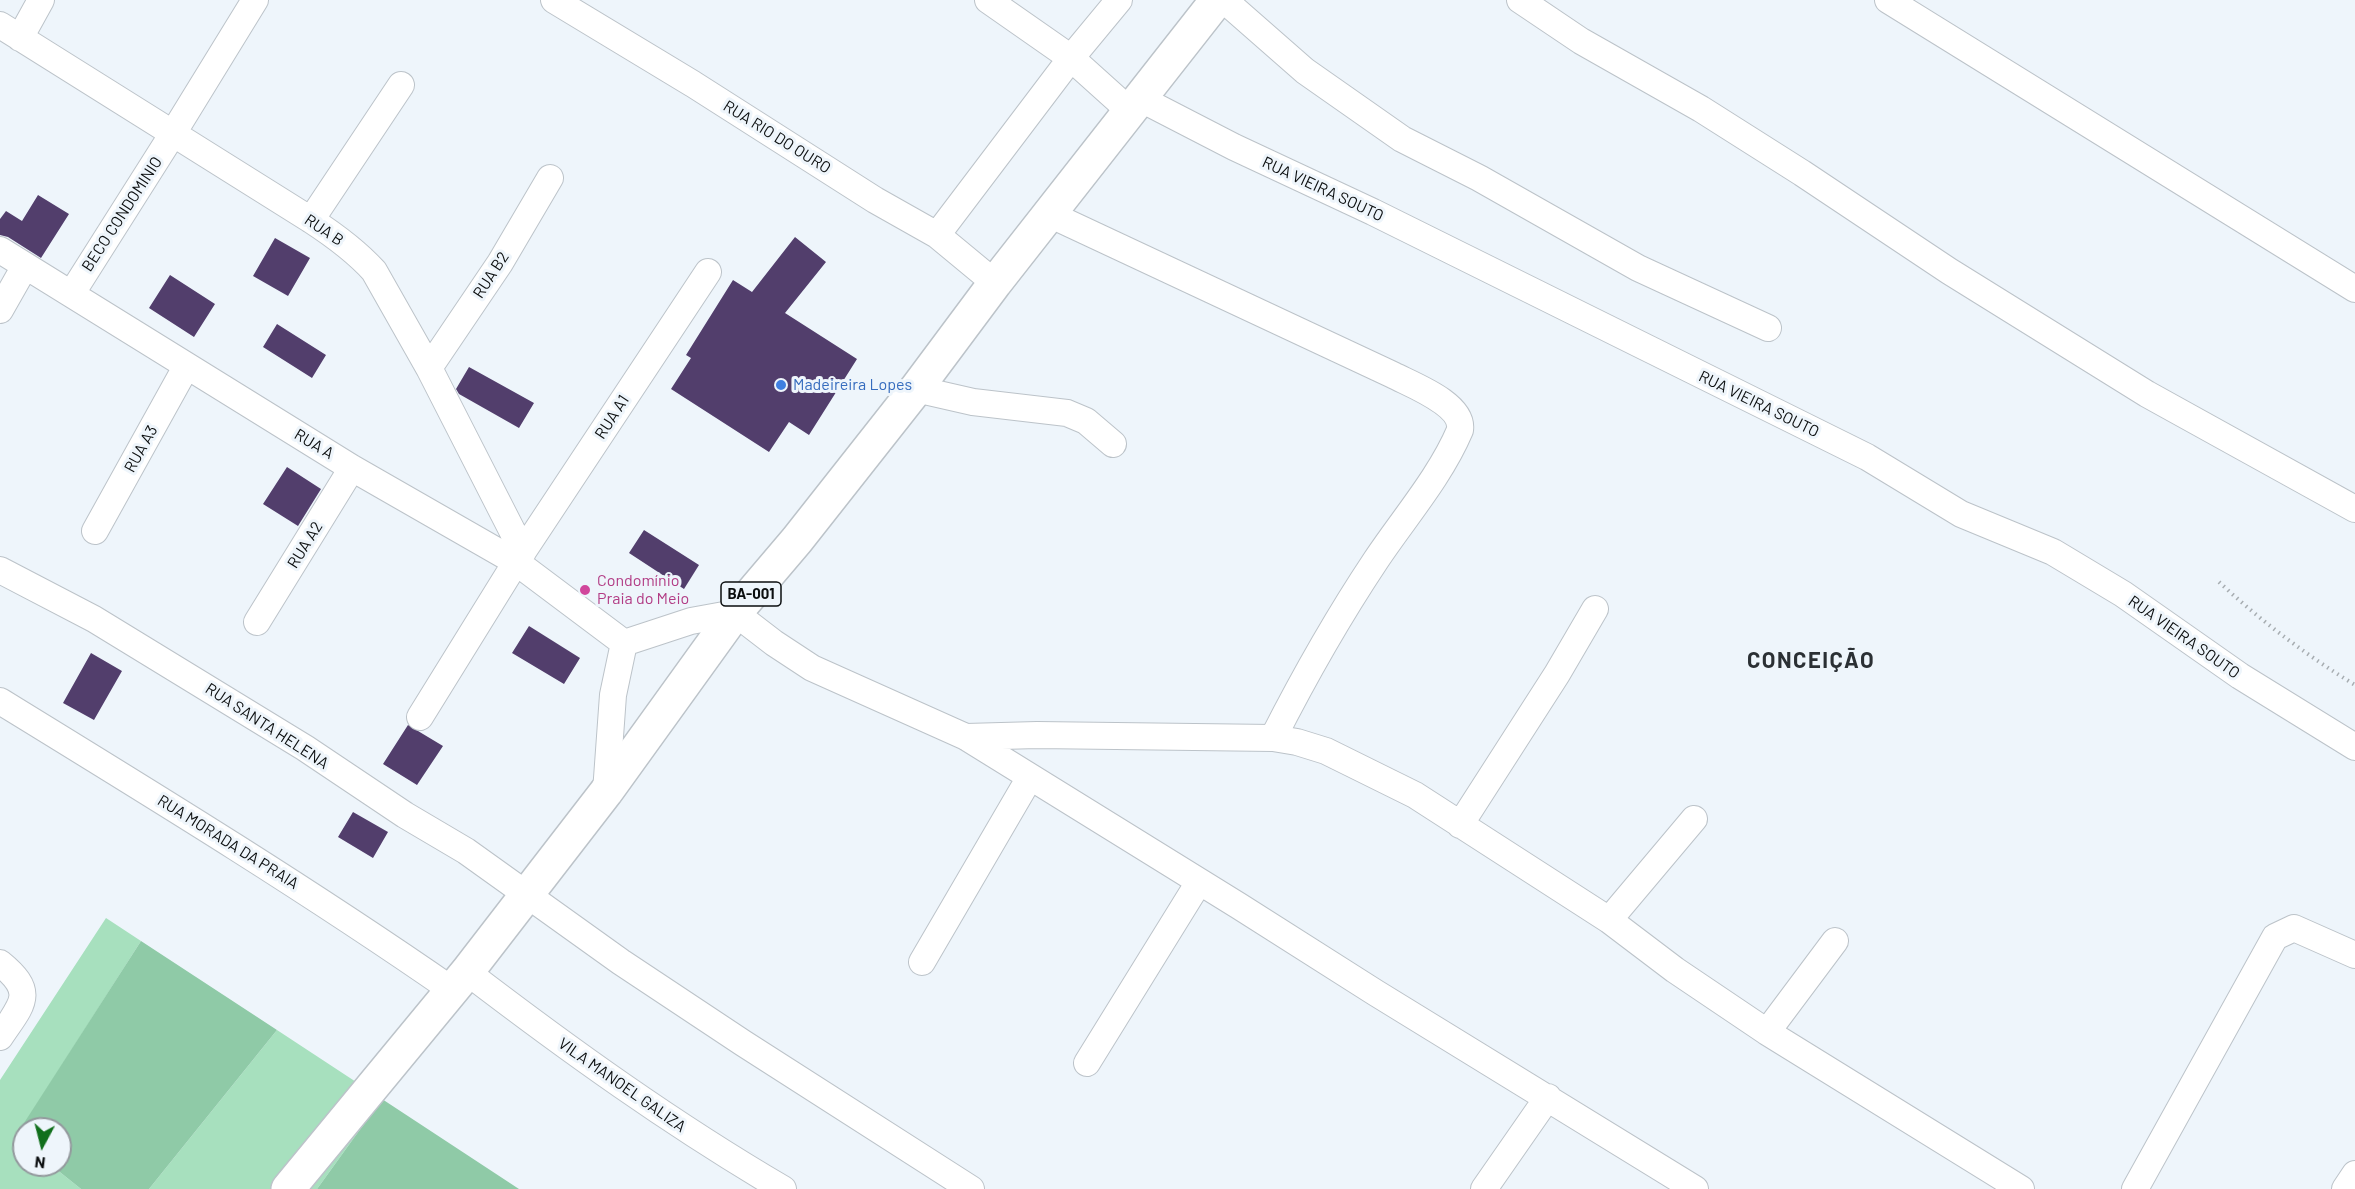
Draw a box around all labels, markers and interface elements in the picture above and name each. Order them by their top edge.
street label: RUA RIO DO OURO [720,96,834,178]
street label: RUA VIEIRA SOUTO [1259,152,1387,226]
street label: BECO CONDOMINIO [78,153,166,275]
street label: RUA B [301,210,347,250]
street label: RUA B2 [469,248,513,302]
street label: RUA VIEIRA SOUTO [1696,367,1822,441]
place label: Madeireira Lopes [793,375,912,395]
marker: Madeireira Lopes [774,378,788,392]
street label: RUA A1 [591,392,633,442]
street label: RUA A3 [120,422,162,476]
street label: RUA A [291,425,337,463]
street label: RUA A2 [283,518,327,572]
place label: Condomínio Praia do Meio [597,571,689,609]
road number: BA-001 [721,582,781,606]
marker: Condomínio Praia do Meio [578,583,592,597]
street label: RUA VIEIRA SOUTO [2125,591,2243,683]
district label: CONCEIÇÃO [1747,648,1875,674]
street label: RUA SANTA HELENA [202,679,332,773]
street label: RUA MORADA DA PRAIA [154,791,302,893]
street label: VILA MANOEL GALIZA [555,1034,689,1136]
north arrow [12,1117,72,1177]
text: N [34,1153,46,1173]

